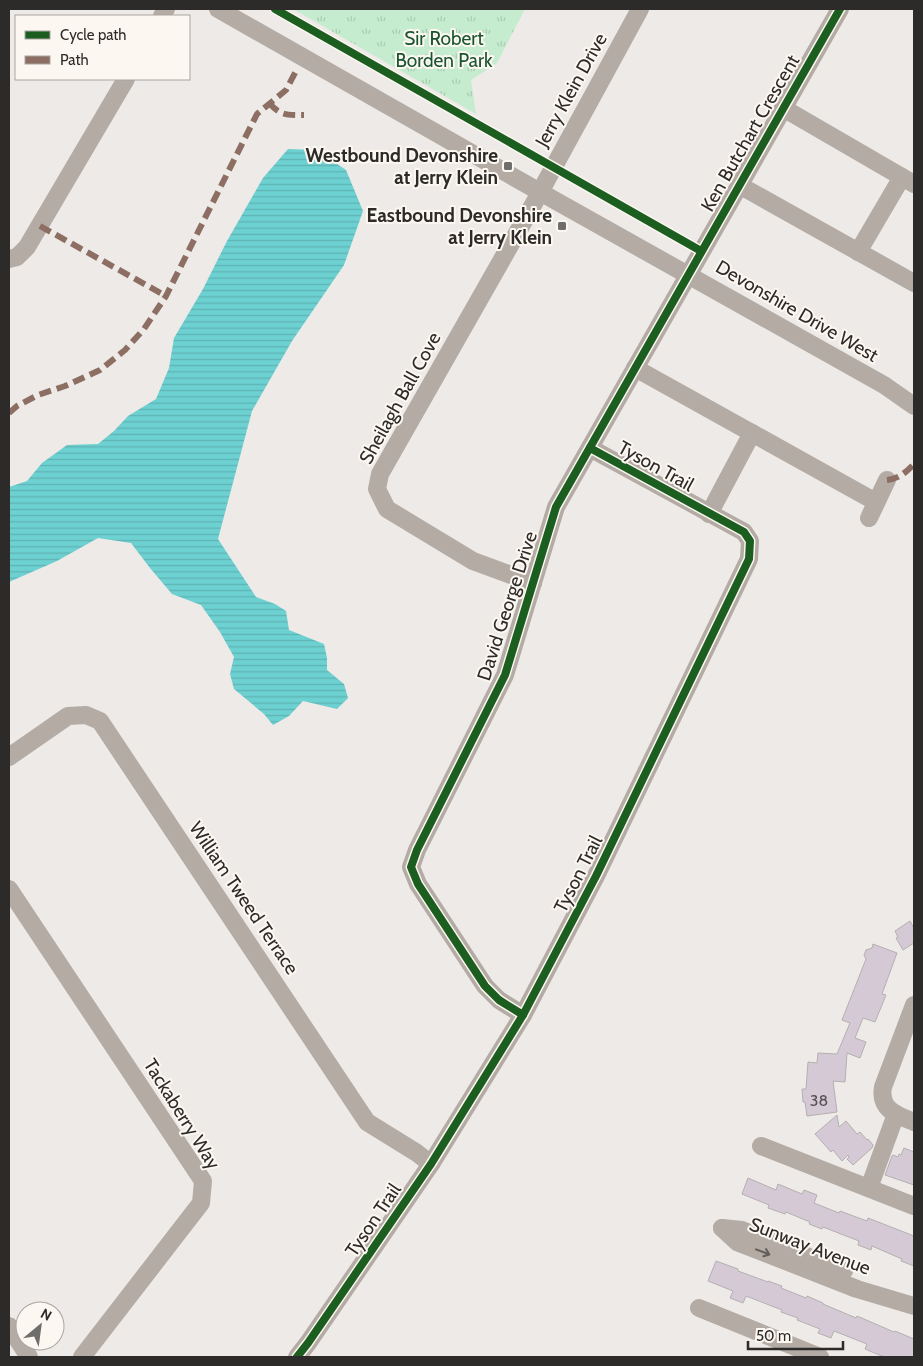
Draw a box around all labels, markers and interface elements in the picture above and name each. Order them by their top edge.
legend [15,15,190,80]
text: Cycle path [60,26,126,44]
park label: Sir Robert Borden Park [396,27,493,72]
street label: Jerry Klein Drive [530,29,612,152]
street label: Ken Butchart Crescent [696,50,805,215]
text: Path [60,51,89,69]
place label: Westbound Devonshire at Jerry Klein [306,144,498,189]
marker: Westbound Devonshire at Jerry Klein [502,160,514,172]
place label: Eastbound Devonshire at Jerry Klein [367,204,552,249]
marker: Eastbound Devonshire at Jerry Klein [556,220,568,232]
street label: Devonshire Drive West [712,255,883,367]
street label: Sheilagh Ball Cove [354,328,446,468]
street label: Tyson Trail [614,436,698,496]
street label: David George Drive [472,528,542,683]
street label: William Tweed Terrace [184,817,304,979]
street label: Tyson Trail [549,831,607,916]
street label: Tackaberry Way [139,1054,225,1174]
house number: 38 [810,1091,828,1110]
street label: Tyson Trail [340,1179,406,1261]
street label: Sunway Avenue [746,1212,874,1280]
one-way arrow [755,1248,770,1258]
north arrow [15,1301,65,1351]
text: N [38,1304,55,1325]
scale bar [748,1318,843,1350]
text: 50 m [756,1327,791,1345]

